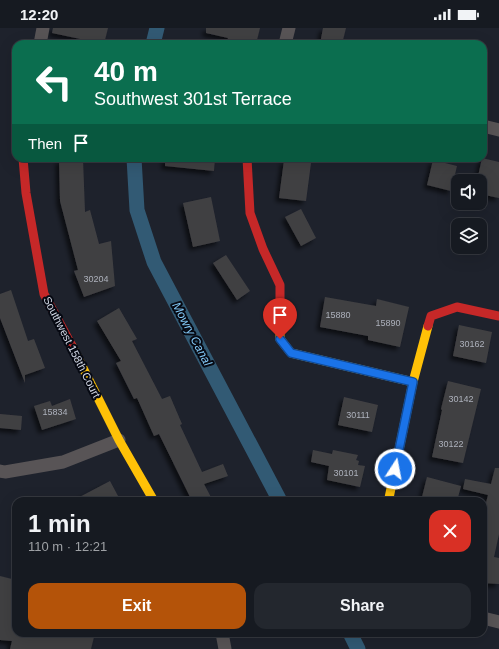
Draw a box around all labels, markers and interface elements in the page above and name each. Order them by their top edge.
text: 12:20 [20,6,58,23]
icon: left [28,56,80,108]
text: 40 m [94,56,158,87]
text: Southwest 301st Terrace [94,89,292,109]
icon: arrive [70,132,92,154]
text: Then [28,135,62,152]
map controls [451,174,487,254]
button: sound [451,174,487,210]
button: layers [451,218,487,254]
house number: 30204 [83,274,109,284]
street label: Southwest 158th Court [41,294,103,400]
pin [263,298,297,339]
water label: Mowry Canal [169,300,215,368]
icon: arrive [269,304,291,326]
house number: 15880 [325,310,351,320]
house number: 15890 [375,318,401,328]
house number: 30162 [459,339,485,349]
house number: 30142 [448,394,474,404]
house number: 15834 [42,407,68,417]
house number: 30111 [346,410,370,420]
house number: 30122 [438,439,464,449]
position arrow [374,448,416,490]
house number: 30101 [333,468,359,478]
text: 1 min [28,510,91,537]
button: close [429,510,471,552]
text: 110 m · 12:21 [28,539,107,554]
button: Exit [28,583,246,629]
button: Share [254,583,471,629]

